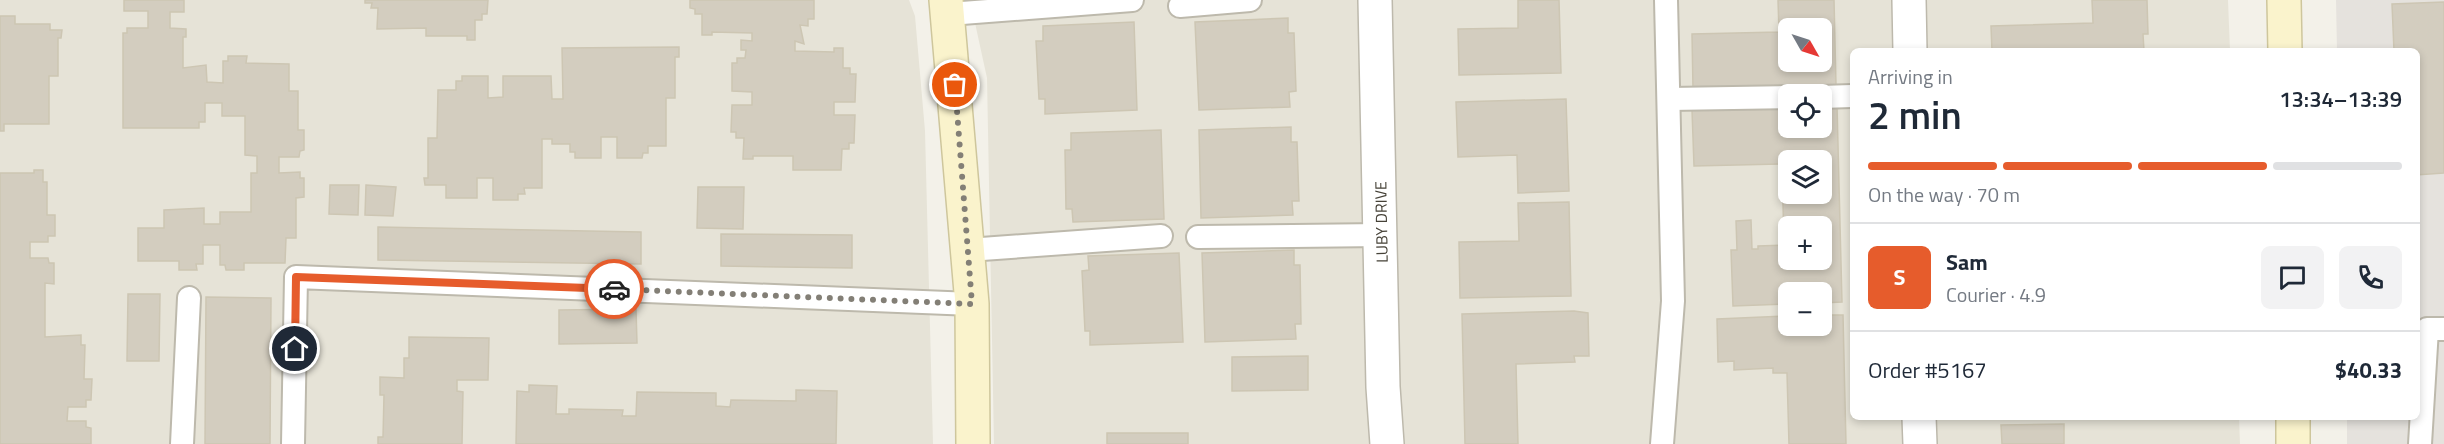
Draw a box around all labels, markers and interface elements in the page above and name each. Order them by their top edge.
north arrow [1778,18,1832,72]
map controls [1778,18,1832,336]
pin [929,59,980,110]
text: Arriving in [1868,61,1953,92]
icon: bag [938,68,971,101]
text: 13:34–13:39 [2279,82,2402,116]
button: locate [1778,84,1832,138]
text: 2 min [1868,85,1962,144]
button: layers [1778,150,1832,204]
text: On the way · 70 m [1868,179,2020,210]
street label: LUBY DRIVE [1368,181,1394,263]
button: + [1778,216,1832,270]
text: Sam [1946,245,1988,279]
button: chat [2261,246,2324,309]
button: phone [2339,246,2402,309]
courier [584,259,644,319]
text: S [1894,260,1905,294]
icon: car [598,273,631,306]
text: Courier · 4.9 [1946,279,2046,310]
button: − [1778,282,1832,336]
pin [269,323,320,374]
icon: home [278,332,311,365]
text: Order #5167 [1868,353,1987,387]
text: $40.33 [2335,353,2402,387]

